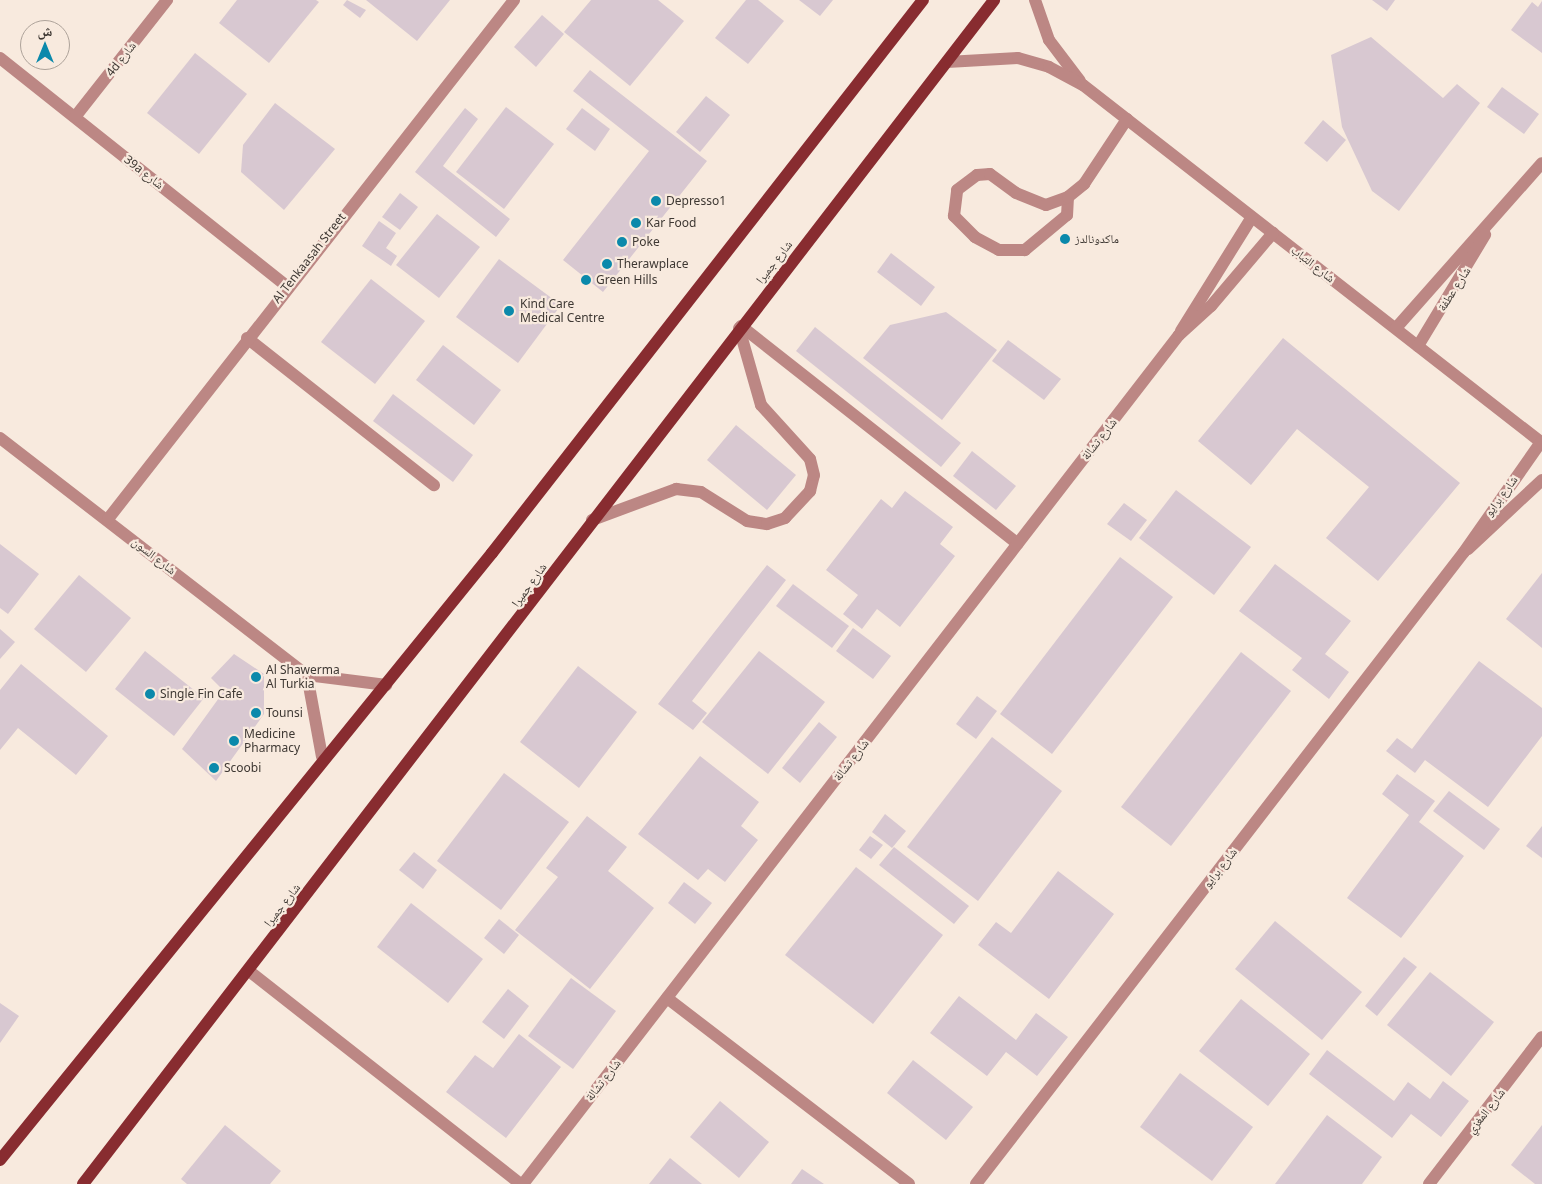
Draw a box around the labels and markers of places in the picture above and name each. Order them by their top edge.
place label: Depresso1 [666,194,726,208]
marker: Depresso1 [650,195,662,207]
place label: Kar Food [646,216,696,230]
marker: Kar Food [630,217,642,229]
place label: ماكدونالدز [1075,232,1119,246]
marker: ماكدونالدز [1059,233,1071,245]
place label: Poke [632,235,660,249]
marker: Poke [616,236,628,248]
place label: Therawplace [617,257,688,271]
marker: Therawplace [601,258,613,270]
place label: Green Hills [596,273,657,287]
marker: Green Hills [580,274,592,286]
place label: Kind Care Medical Centre [520,297,604,325]
marker: Kind Care Medical Centre [502,304,516,318]
place label: Al Shawerma Al Turkia [266,663,340,691]
marker: Al Shawerma Al Turkia [250,671,262,683]
place label: Single Fin Cafe [160,687,243,701]
marker: Single Fin Cafe [144,688,156,700]
place label: Tounsi [266,706,303,720]
marker: Tounsi [250,707,262,719]
place label: Medicine Pharmacy [244,727,300,755]
marker: Medicine Pharmacy [228,735,240,747]
place label: Scoobi [224,761,261,775]
marker: Scoobi [208,762,220,774]

